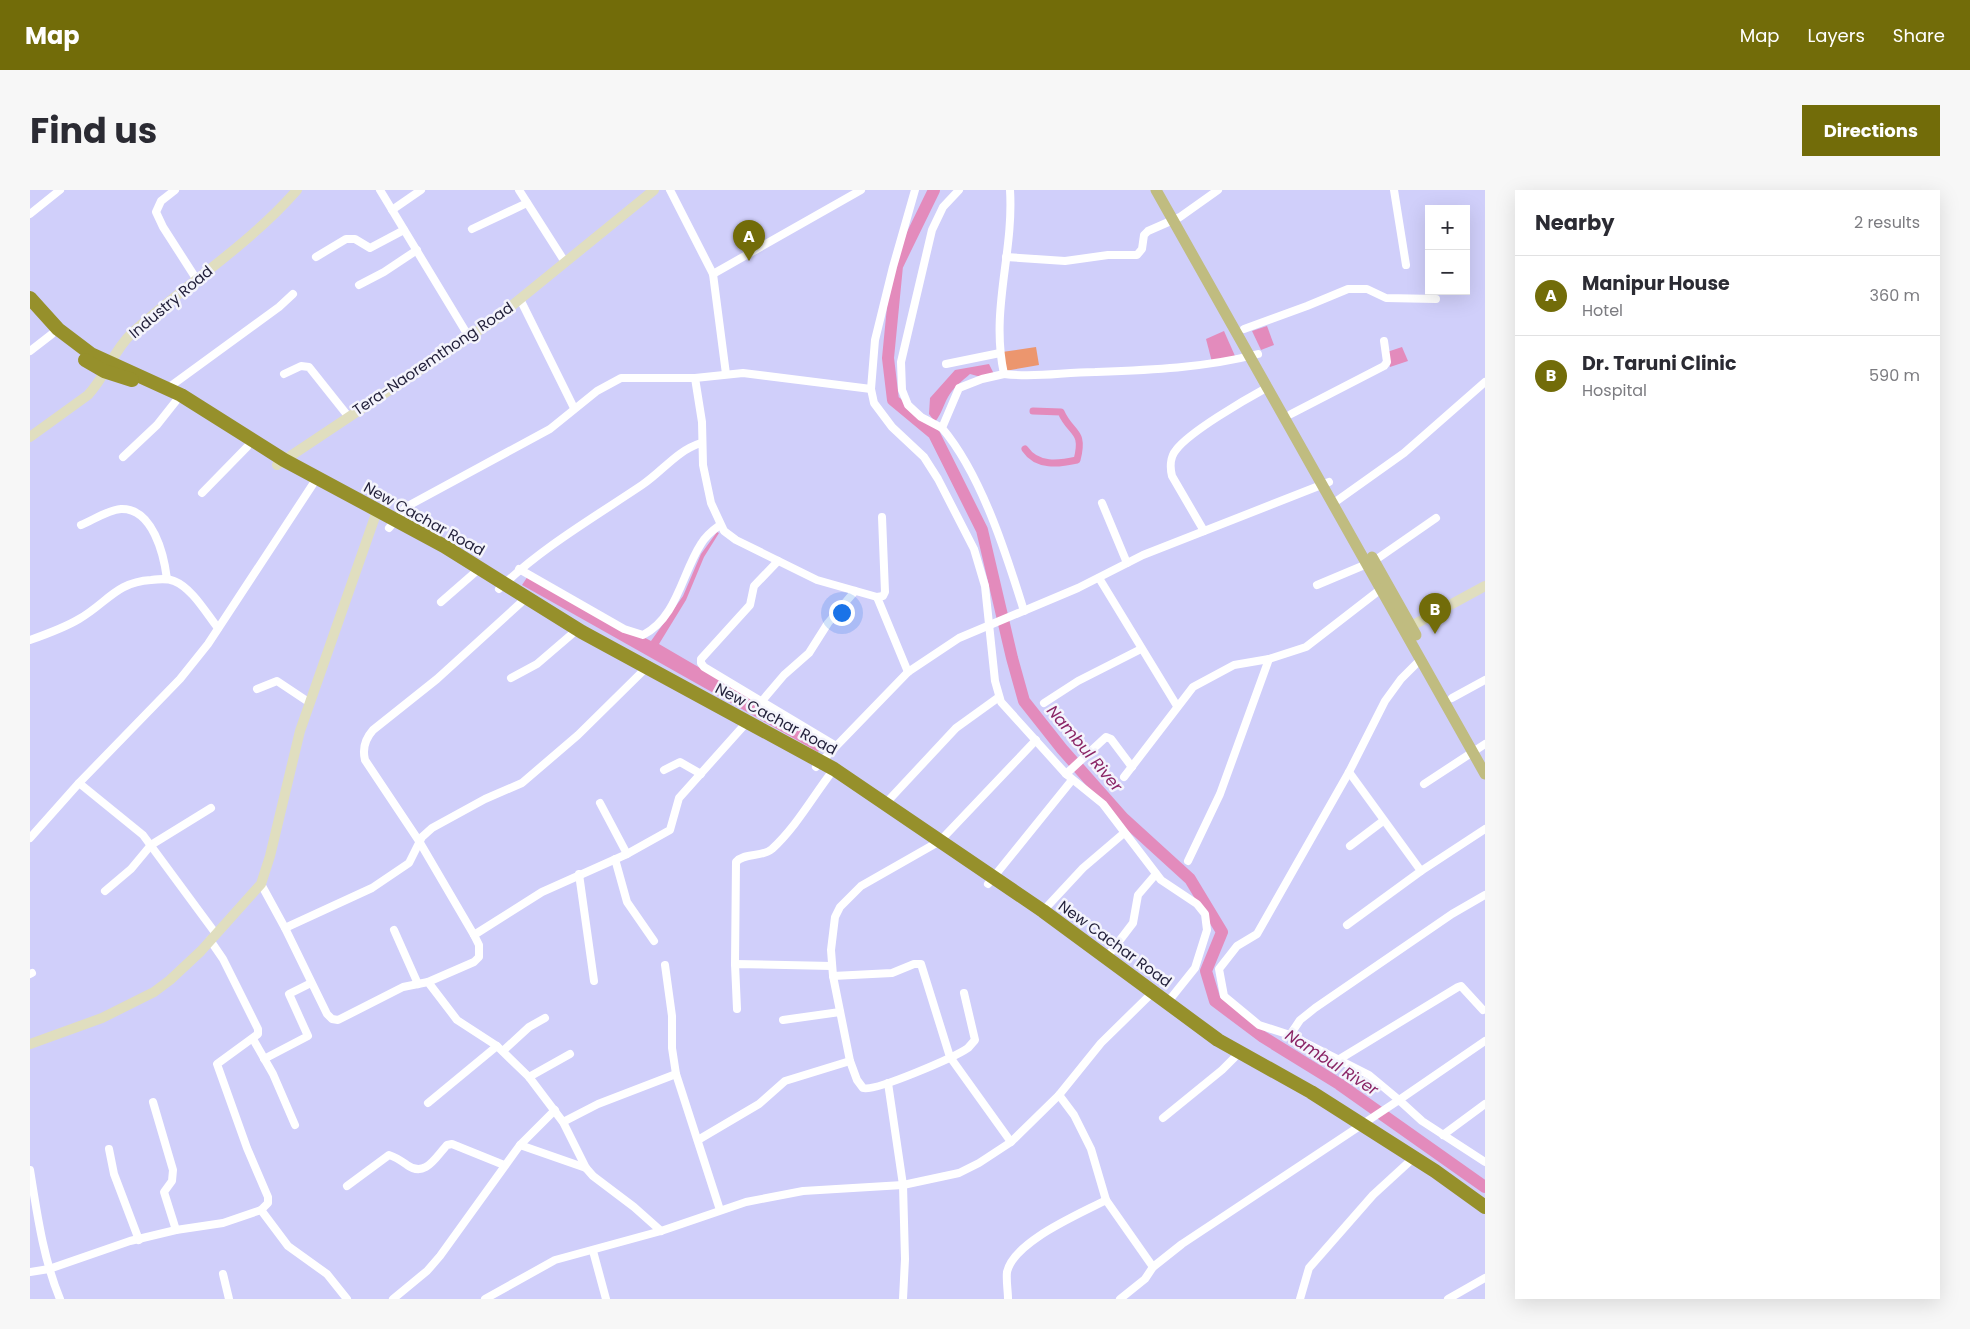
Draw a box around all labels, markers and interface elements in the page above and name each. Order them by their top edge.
text: Map [25,19,80,52]
text: Map [1740,23,1780,48]
text: Layers [1808,23,1865,48]
text: Share [1893,23,1945,48]
button: Directions [1802,105,1940,156]
text: Find us [30,106,157,155]
map controls [1425,205,1470,295]
button: + [1425,205,1470,250]
text: Nearby [1535,208,1615,237]
text: 2 results [1854,211,1920,234]
pin: A [733,220,765,261]
button: − [1425,250,1470,295]
street label: Industry Road [124,260,217,343]
text: Manipur House [1582,270,1730,297]
text: A [1545,284,1557,307]
text: 360 m [1870,284,1920,307]
street label: Tera-Naoremthong Road [348,297,517,420]
text: Hotel [1582,299,1623,322]
text: Dr. Taruni Clinic [1582,350,1736,377]
text: B [1546,364,1556,387]
text: 590 m [1869,364,1920,387]
text: Hospital [1582,379,1647,402]
street label: New Cachar Road [360,477,489,561]
pin: B [1419,593,1451,634]
your location [829,600,855,626]
street label: New Cachar Road [712,678,841,760]
water label: Nambul River [1041,700,1128,797]
street label: New Cachar Road [1054,895,1176,992]
water label: Nambul River [1281,1024,1384,1102]

